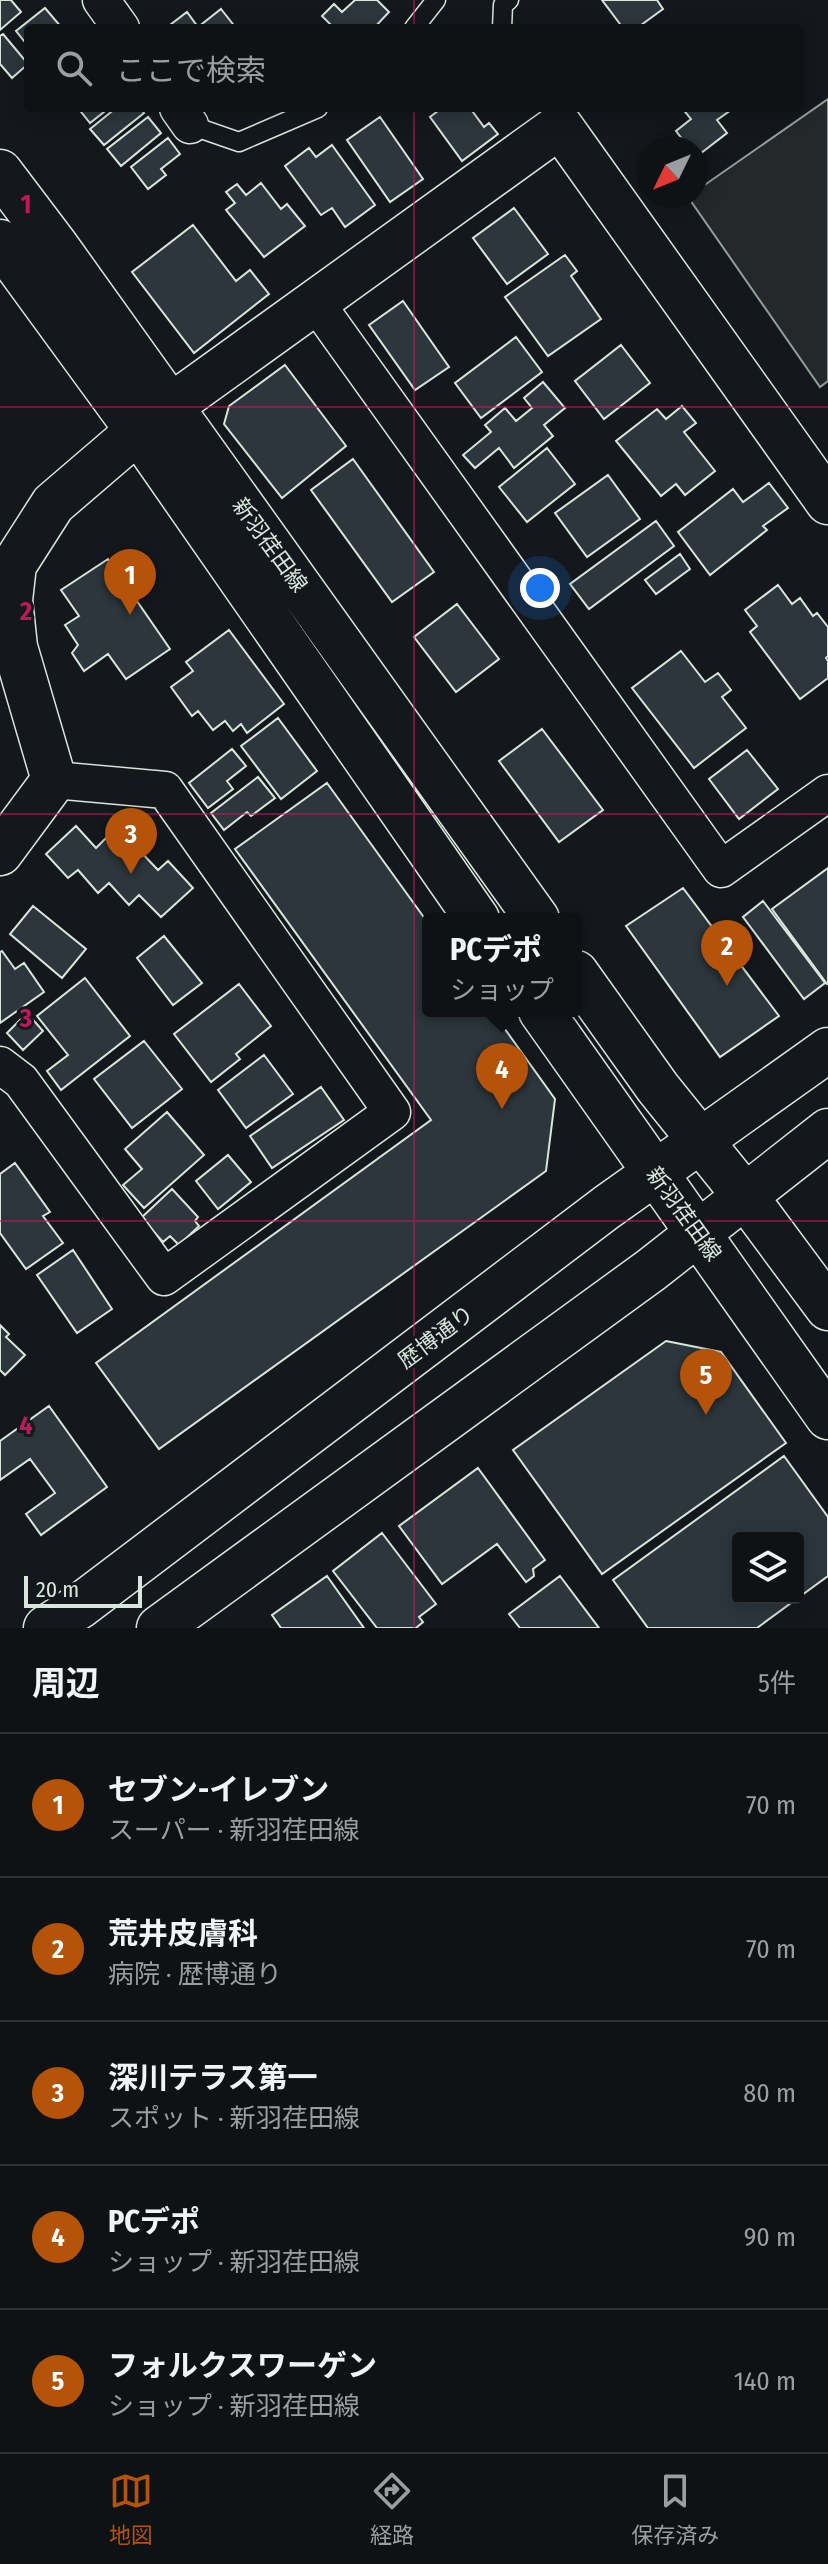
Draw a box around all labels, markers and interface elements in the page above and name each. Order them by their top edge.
search box [24,24,804,112]
icon: search [52,46,96,90]
text: ここで検索 [116,53,266,89]
north arrow [636,136,708,208]
text: 1 [21,189,32,220]
street label: 新羽荏田線 [227,493,313,597]
pin: 1 [104,549,156,615]
your location [520,568,560,608]
text: 2 [19,596,32,627]
pin: 3 [105,808,157,874]
popup [422,913,582,1017]
pin: 2 [701,920,753,986]
text: PCデポ [450,932,542,968]
text: ショップ [450,975,554,1006]
text: 3 [19,1003,32,1034]
pin: 4 [476,1043,528,1109]
street label: 新羽荏田線 [641,1162,727,1266]
street label: 歴博通り [393,1300,479,1374]
pin: 5 [680,1349,732,1415]
text: 4 [19,1410,33,1441]
map controls [732,1532,804,1604]
button: layers [732,1532,804,1604]
scale bar [24,1572,142,1608]
text: 20 m [36,1576,79,1603]
text: 周辺 [32,1663,100,1704]
text: 5件 [758,1668,796,1699]
text: セブン-イレブン [108,1772,329,1808]
text: 1 [53,1790,64,1821]
text: 70 m [746,1790,796,1821]
text: スーパー · 新羽荏田線 [108,1815,359,1846]
text: 荒井皮膚科 [108,1916,258,1952]
text: 2 [52,1934,64,1965]
text: 70 m [746,1934,796,1965]
text: 病院 · 歴博通り [108,1959,282,1990]
text: 深川テラス第一 [108,2060,317,2096]
text: 3 [52,2078,64,2109]
text: 80 m [743,2078,796,2109]
text: スポット · 新羽荏田線 [108,2103,360,2134]
text: PCデポ [108,2204,200,2240]
text: 4 [51,2222,65,2253]
text: 90 m [744,2222,796,2253]
text: ショップ · 新羽荏田線 [108,2247,360,2278]
text: フォルクスワーゲン [108,2348,377,2384]
text: 5 [52,2366,64,2397]
text: 140 m [734,2366,796,2397]
text: ショップ · 新羽荏田線 [108,2391,360,2422]
tab: 地図 [109,2469,153,2549]
tab: 経路 [370,2469,414,2549]
tab: 保存済み [631,2469,719,2549]

